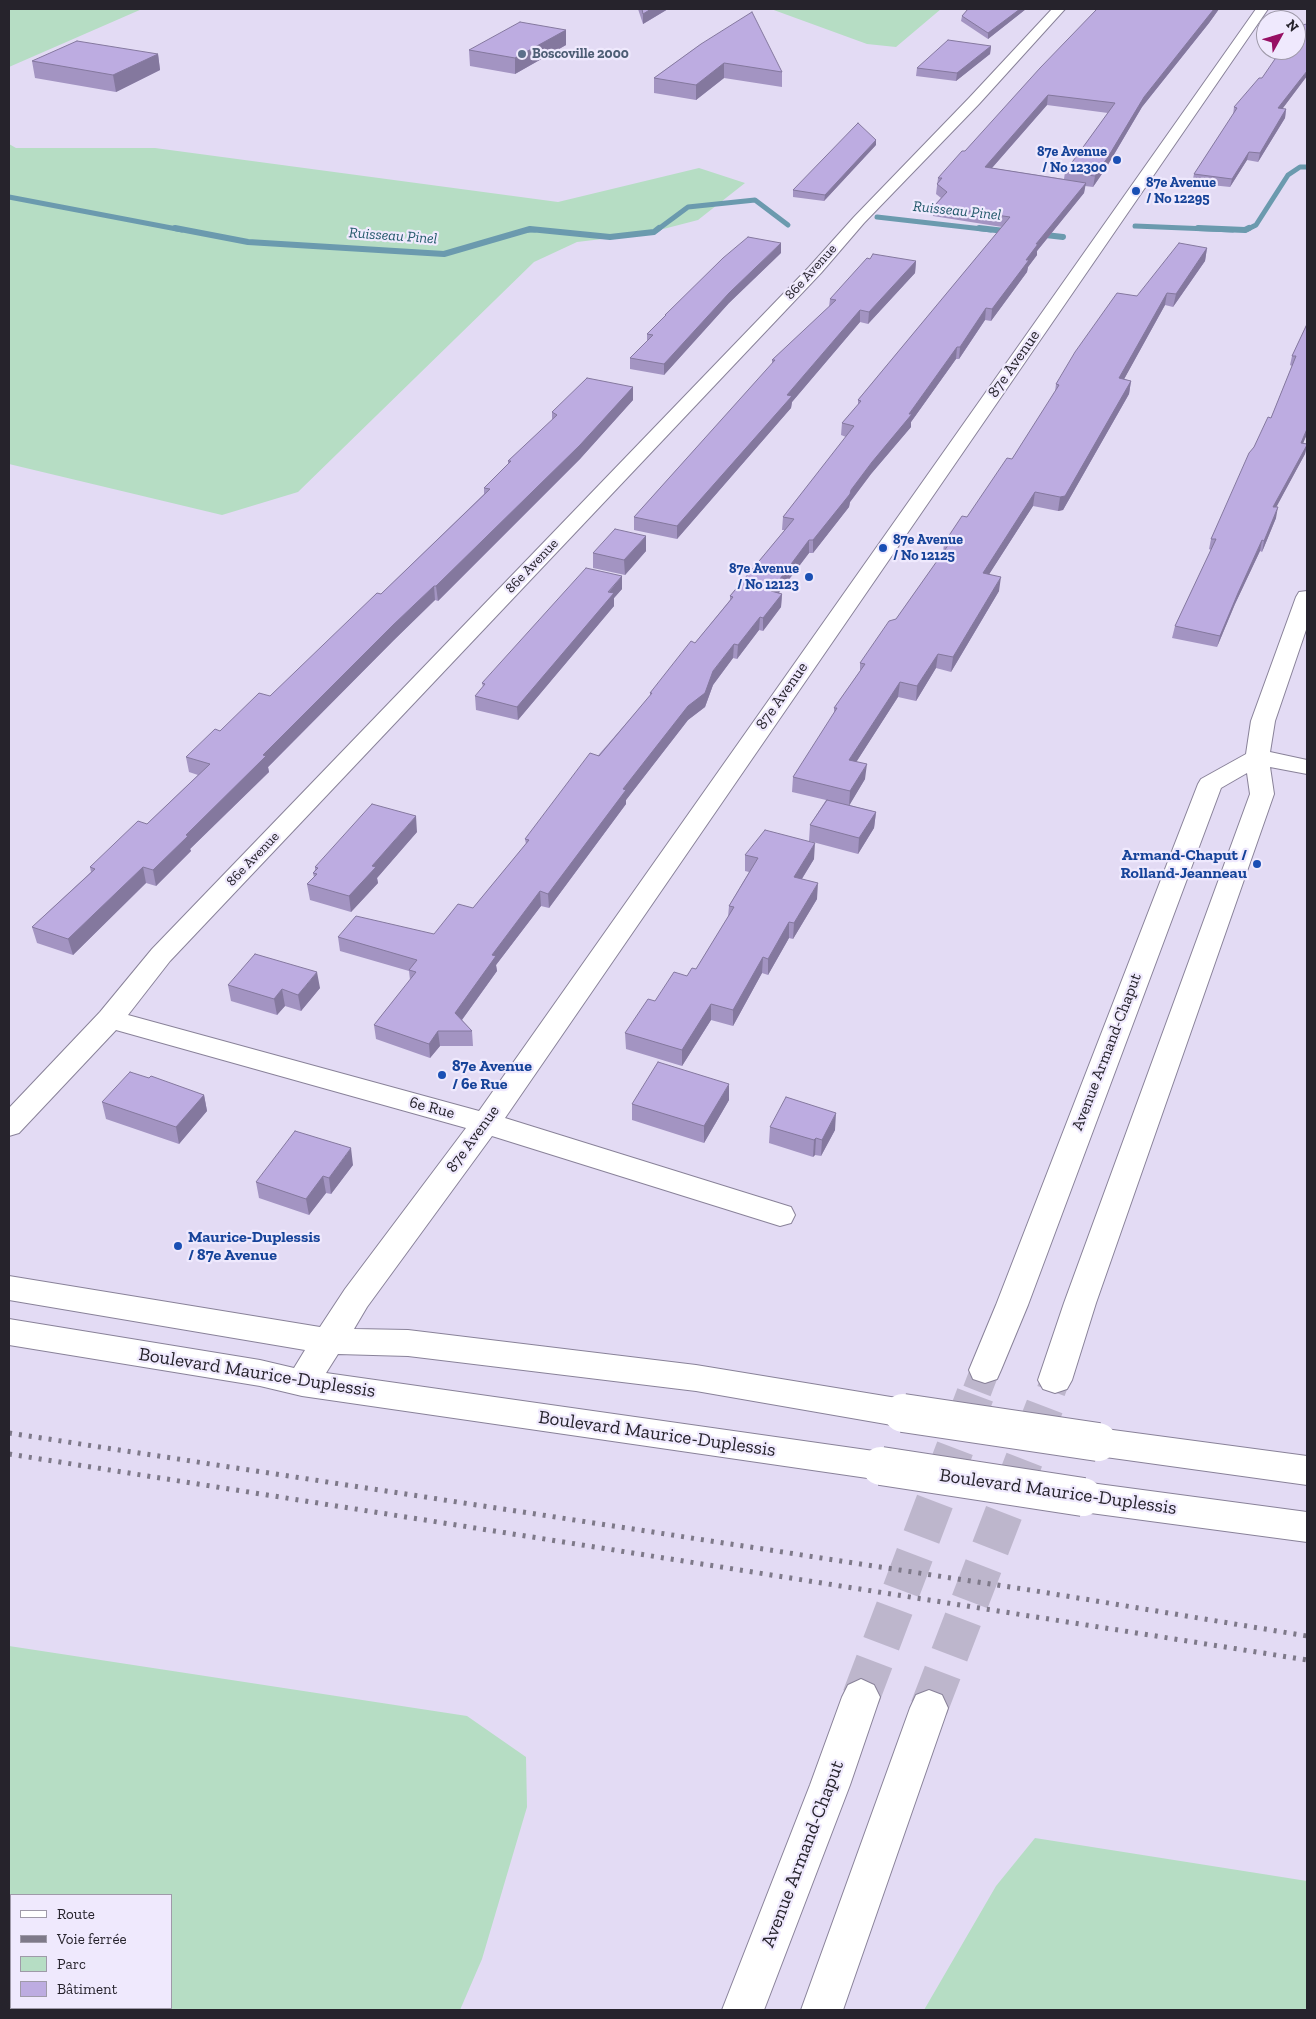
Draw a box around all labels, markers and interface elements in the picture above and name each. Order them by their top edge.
north arrow [1256,10,1306,60]
text: N [1282,16,1302,35]
place label: Boscoville 2000 [532,46,629,62]
marker: Boscoville 2000 [516,48,528,60]
place label: 87e Avenue / No 12300 [1037,144,1107,176]
marker: 87e Avenue / No 12300 [1111,154,1123,166]
place label: 87e Avenue / No 12295 [1146,175,1216,208]
marker: 87e Avenue / No 12295 [1130,185,1142,197]
water label: Ruisseau Pinel [912,197,1002,225]
water label: Ruisseau Pinel [348,224,438,248]
street label: 86e Avenue [782,241,840,303]
street label: 87e Avenue [984,327,1044,401]
place label: 87e Avenue / No 12125 [893,532,963,564]
street label: 86e Avenue [502,535,562,597]
marker: 87e Avenue / No 12125 [877,542,889,554]
place label: 87e Avenue / No 12123 [729,561,799,594]
marker: 87e Avenue / No 12123 [803,571,815,583]
street label: 87e Avenue [752,659,812,733]
street label: 86e Avenue [223,828,283,890]
place label: Armand-Chaput / Rolland-Jeanneau [1120,845,1247,883]
marker: Armand-Chaput / Rolland-Jeanneau [1251,858,1263,870]
street label: Avenue Armand-Chaput [1068,971,1146,1133]
place label: 87e Avenue / 6e Rue [452,1056,532,1094]
marker: 87e Avenue / 6e Rue [436,1069,448,1081]
street label: 6e Rue [407,1093,457,1123]
street label: 87e Avenue [442,1102,504,1176]
place label: Maurice-Duplessis / 87e Avenue [188,1227,320,1265]
marker: Maurice-Duplessis / 87e Avenue [172,1240,184,1252]
street label: Boulevard Maurice-Duplessis [137,1343,377,1403]
street label: Boulevard Maurice-Duplessis [537,1406,777,1462]
street label: Boulevard Maurice-Duplessis [938,1464,1178,1520]
street label: Avenue Armand-Chaput [757,1757,849,1951]
legend [10,1894,172,2009]
text: Route [57,1905,95,1923]
text: Voie ferrée [57,1930,127,1948]
text: Parc [57,1955,86,1973]
text: Bâtiment [57,1980,117,1998]

